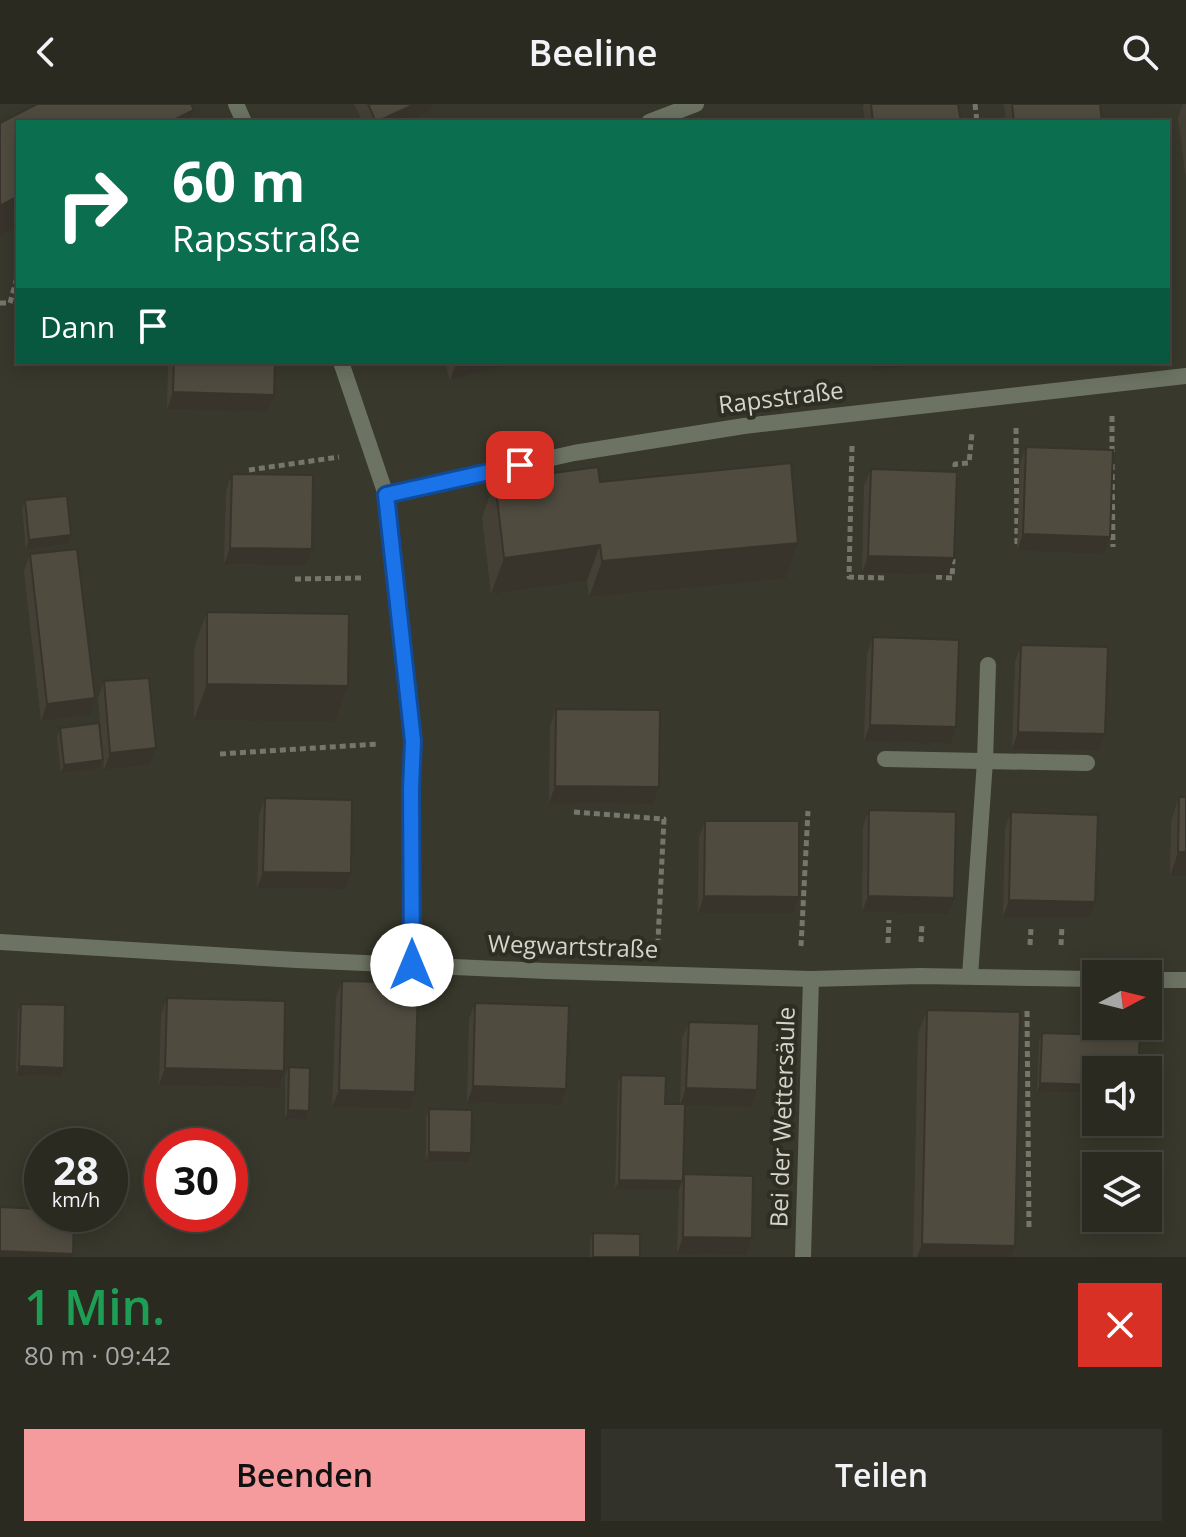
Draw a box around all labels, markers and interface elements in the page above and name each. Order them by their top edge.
text: Beeline [529,28,657,77]
icon: back [24,30,68,74]
icon: search [1118,30,1162,74]
text: 60 m [172,142,306,218]
icon: right [40,152,144,256]
text: Rapsstraße [172,214,361,263]
icon: arrive [131,304,175,348]
text: Dann [40,306,115,347]
street label: Rapsstraße [716,372,845,421]
pin [486,431,554,499]
icon: arrive [498,443,542,487]
position arrow [370,923,454,1007]
street label: Wegwartstraße [487,926,659,965]
north arrow [1082,960,1162,1040]
map controls [1082,960,1162,1232]
street label: Bei der Wettersäule [761,1006,802,1228]
button: sound [1082,1056,1162,1136]
speed limit sign: 30 [144,1128,248,1232]
text: 28 [53,1142,99,1197]
button: layers [1082,1152,1162,1232]
text: km/h [52,1186,100,1213]
text: 1 Min. [24,1274,165,1339]
button: close [1078,1283,1162,1367]
text: 80 m · 09:42 [24,1337,171,1373]
button: Beenden [24,1429,585,1521]
button: Teilen [601,1429,1162,1521]

